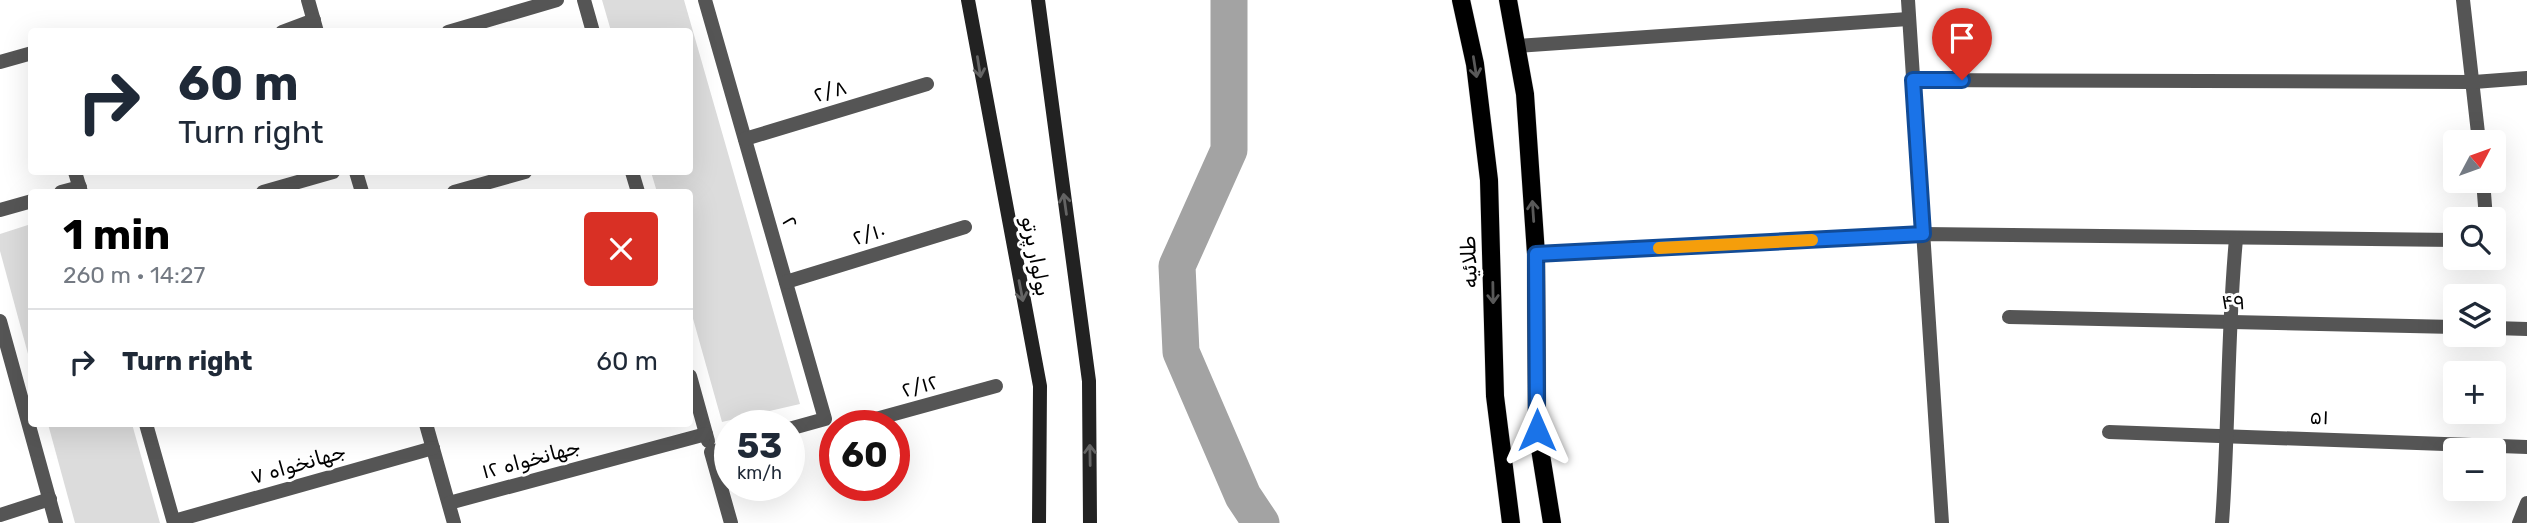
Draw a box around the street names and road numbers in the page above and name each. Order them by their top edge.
street label: ۲/۸ [810,74,850,107]
street label: ۲ [777,213,804,230]
street label: بولوار پرتو [1015,214,1057,299]
street label: ۲/۱۰ [849,217,889,250]
street label: طلائیه [1455,235,1482,289]
street label: ۴۹ [2221,289,2245,314]
street label: ۲/۱۲ [899,369,941,402]
street label: ۵۱ [2309,404,2329,429]
street label: جهانخواه ۱۲ [479,433,583,484]
street label: جهانخواه ۷ [248,438,348,489]

